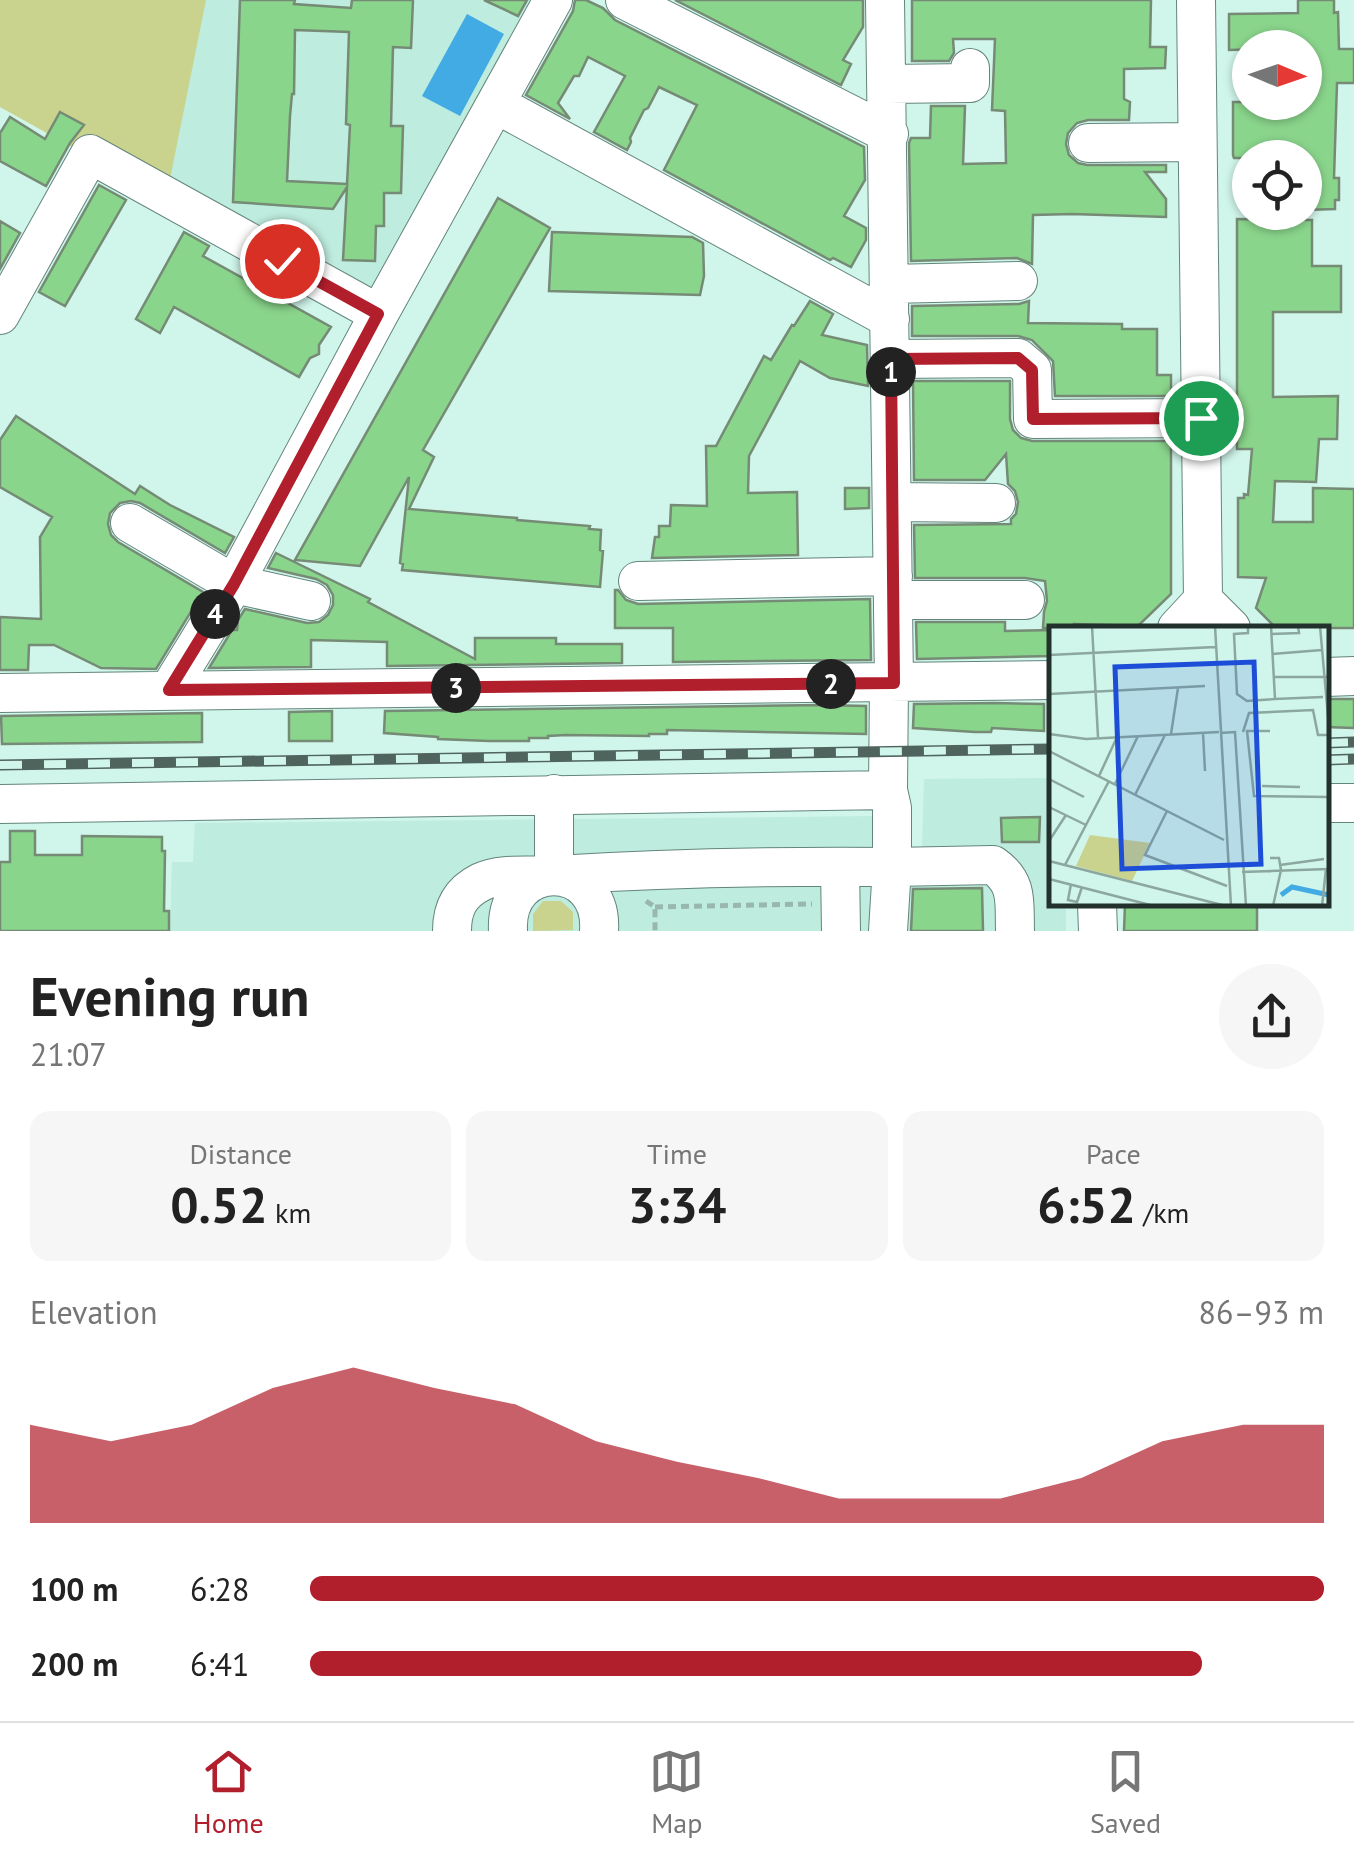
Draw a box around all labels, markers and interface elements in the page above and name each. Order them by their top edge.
north arrow [1232,30,1322,120]
map controls [1232,30,1322,230]
button: locate [1232,140,1322,230]
pin [240,219,325,304]
icon: check [255,234,310,289]
pin: 1 [866,347,916,397]
text: 1 [883,353,899,390]
pin [1159,376,1244,461]
icon: arrive [1174,391,1229,446]
pin: 4 [190,589,240,639]
text: 4 [207,595,223,632]
inset map [1049,626,1329,906]
pin: 2 [806,659,856,709]
pin: 3 [431,663,481,713]
text: 2 [823,665,839,702]
text: 3 [448,669,464,706]
text: Evening run [30,960,310,1031]
button: share [1219,964,1324,1069]
text: 21:07 [30,1033,107,1075]
text: Distance [189,1135,292,1172]
text: Time [647,1135,707,1172]
text: Pace [1086,1135,1141,1172]
text: 0.52 [170,1172,268,1237]
text: 3:34 [628,1172,726,1237]
text: 6:52 [1037,1172,1136,1237]
text: km [268,1194,311,1231]
text: /km [1136,1194,1189,1231]
text: Elevation [30,1291,157,1333]
text: 86–93 m [1199,1291,1324,1333]
text: 100 m [30,1568,118,1610]
text: 6:28 [190,1568,249,1610]
text: 200 m [30,1643,118,1685]
text: 6:41 [190,1643,249,1685]
tab: Home [193,1744,264,1841]
tab: Map [649,1744,704,1841]
tab: Saved [1090,1744,1161,1841]

